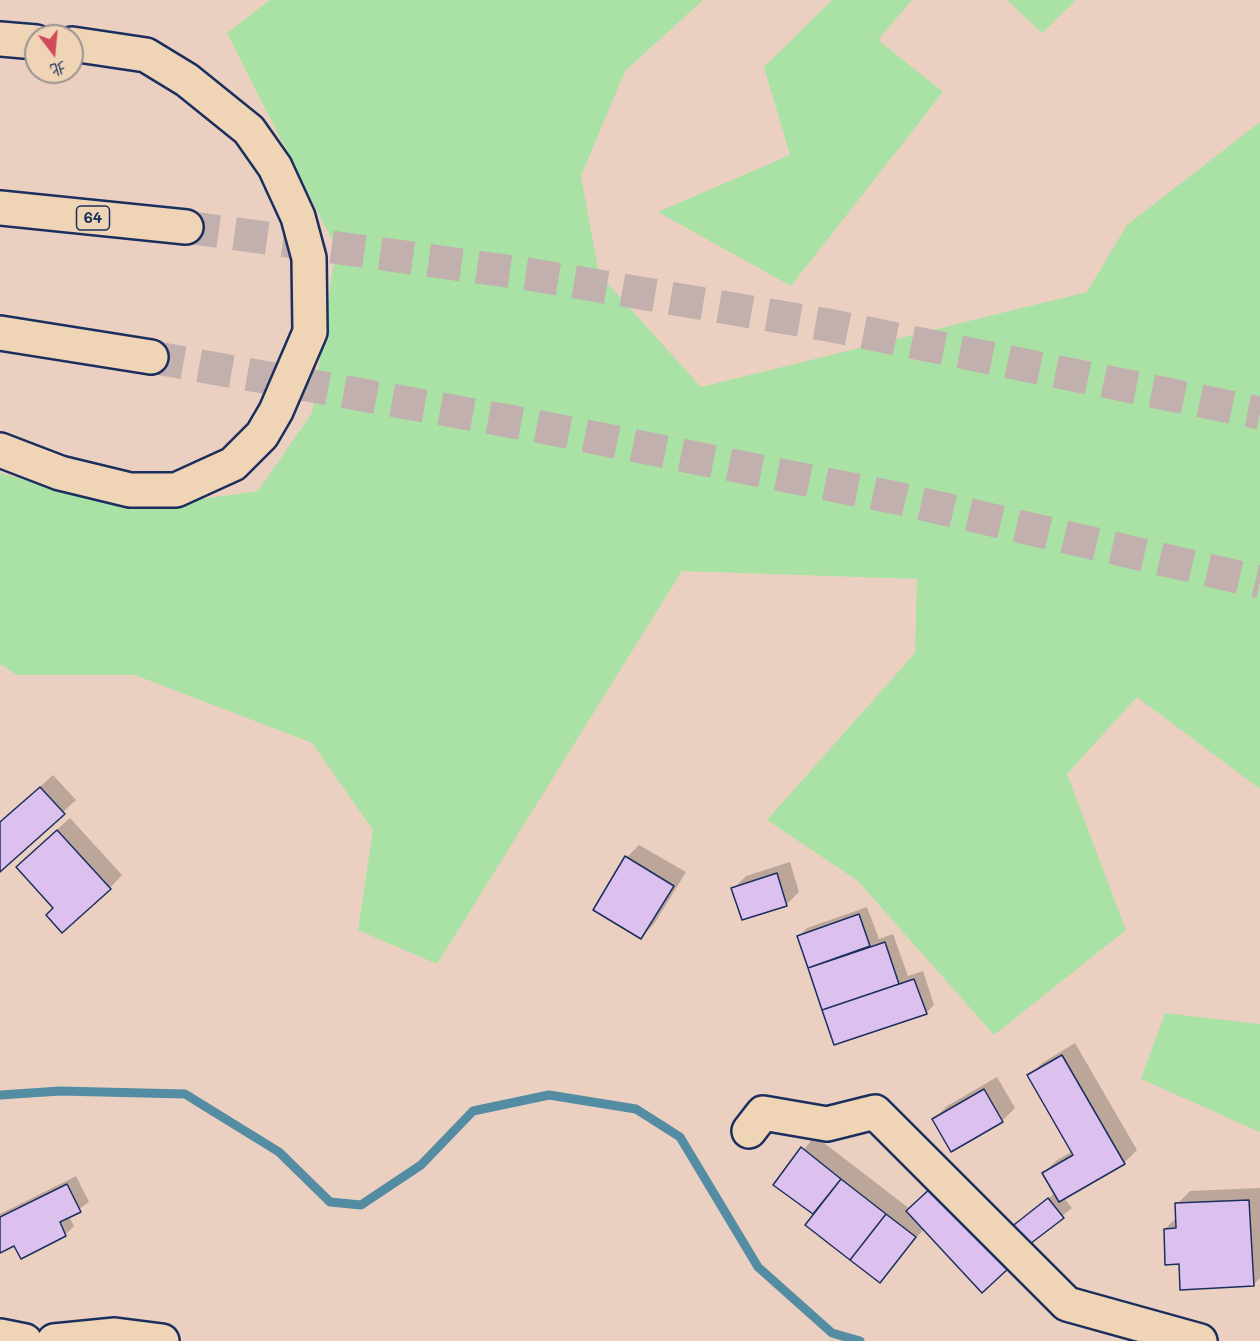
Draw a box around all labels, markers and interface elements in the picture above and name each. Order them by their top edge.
north arrow [24,24,84,84]
text: 北 [48,58,69,82]
road number: 64 [76,206,110,230]

